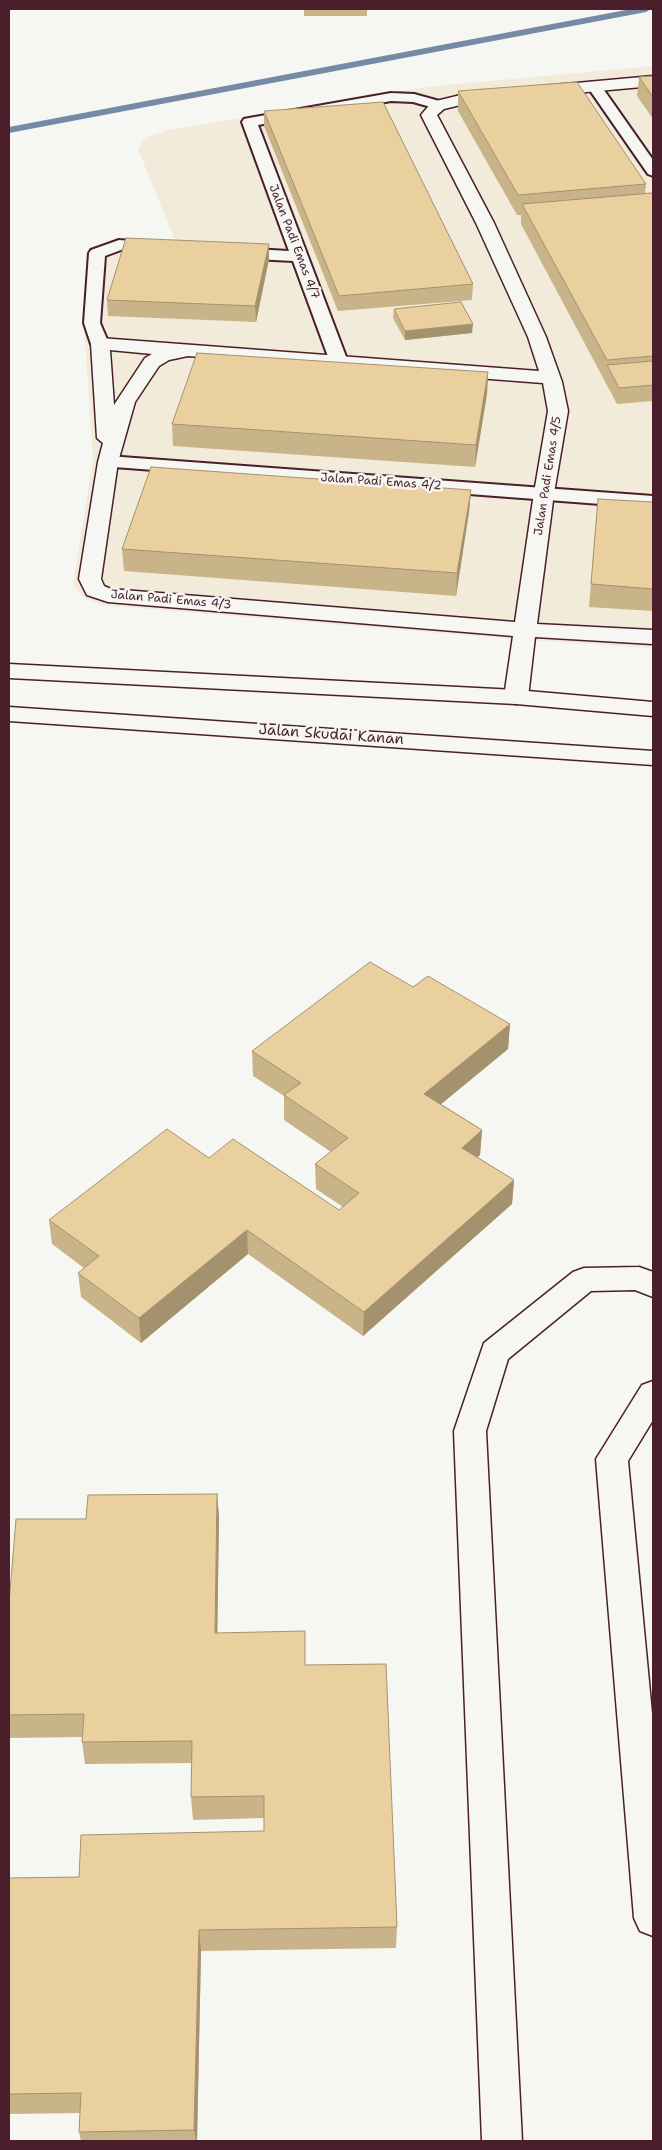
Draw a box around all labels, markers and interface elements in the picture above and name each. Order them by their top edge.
street label: Jalan Padi Emas 4/7 [265,183,323,301]
street label: Jalan Padi Emas 4/5 [531,415,565,537]
street label: Jalan Padi Emas 4/2 [320,471,442,493]
street label: Jalan Padi Emas 4/3 [110,588,232,612]
street label: Jalan Skudai Kanan [258,721,404,749]

